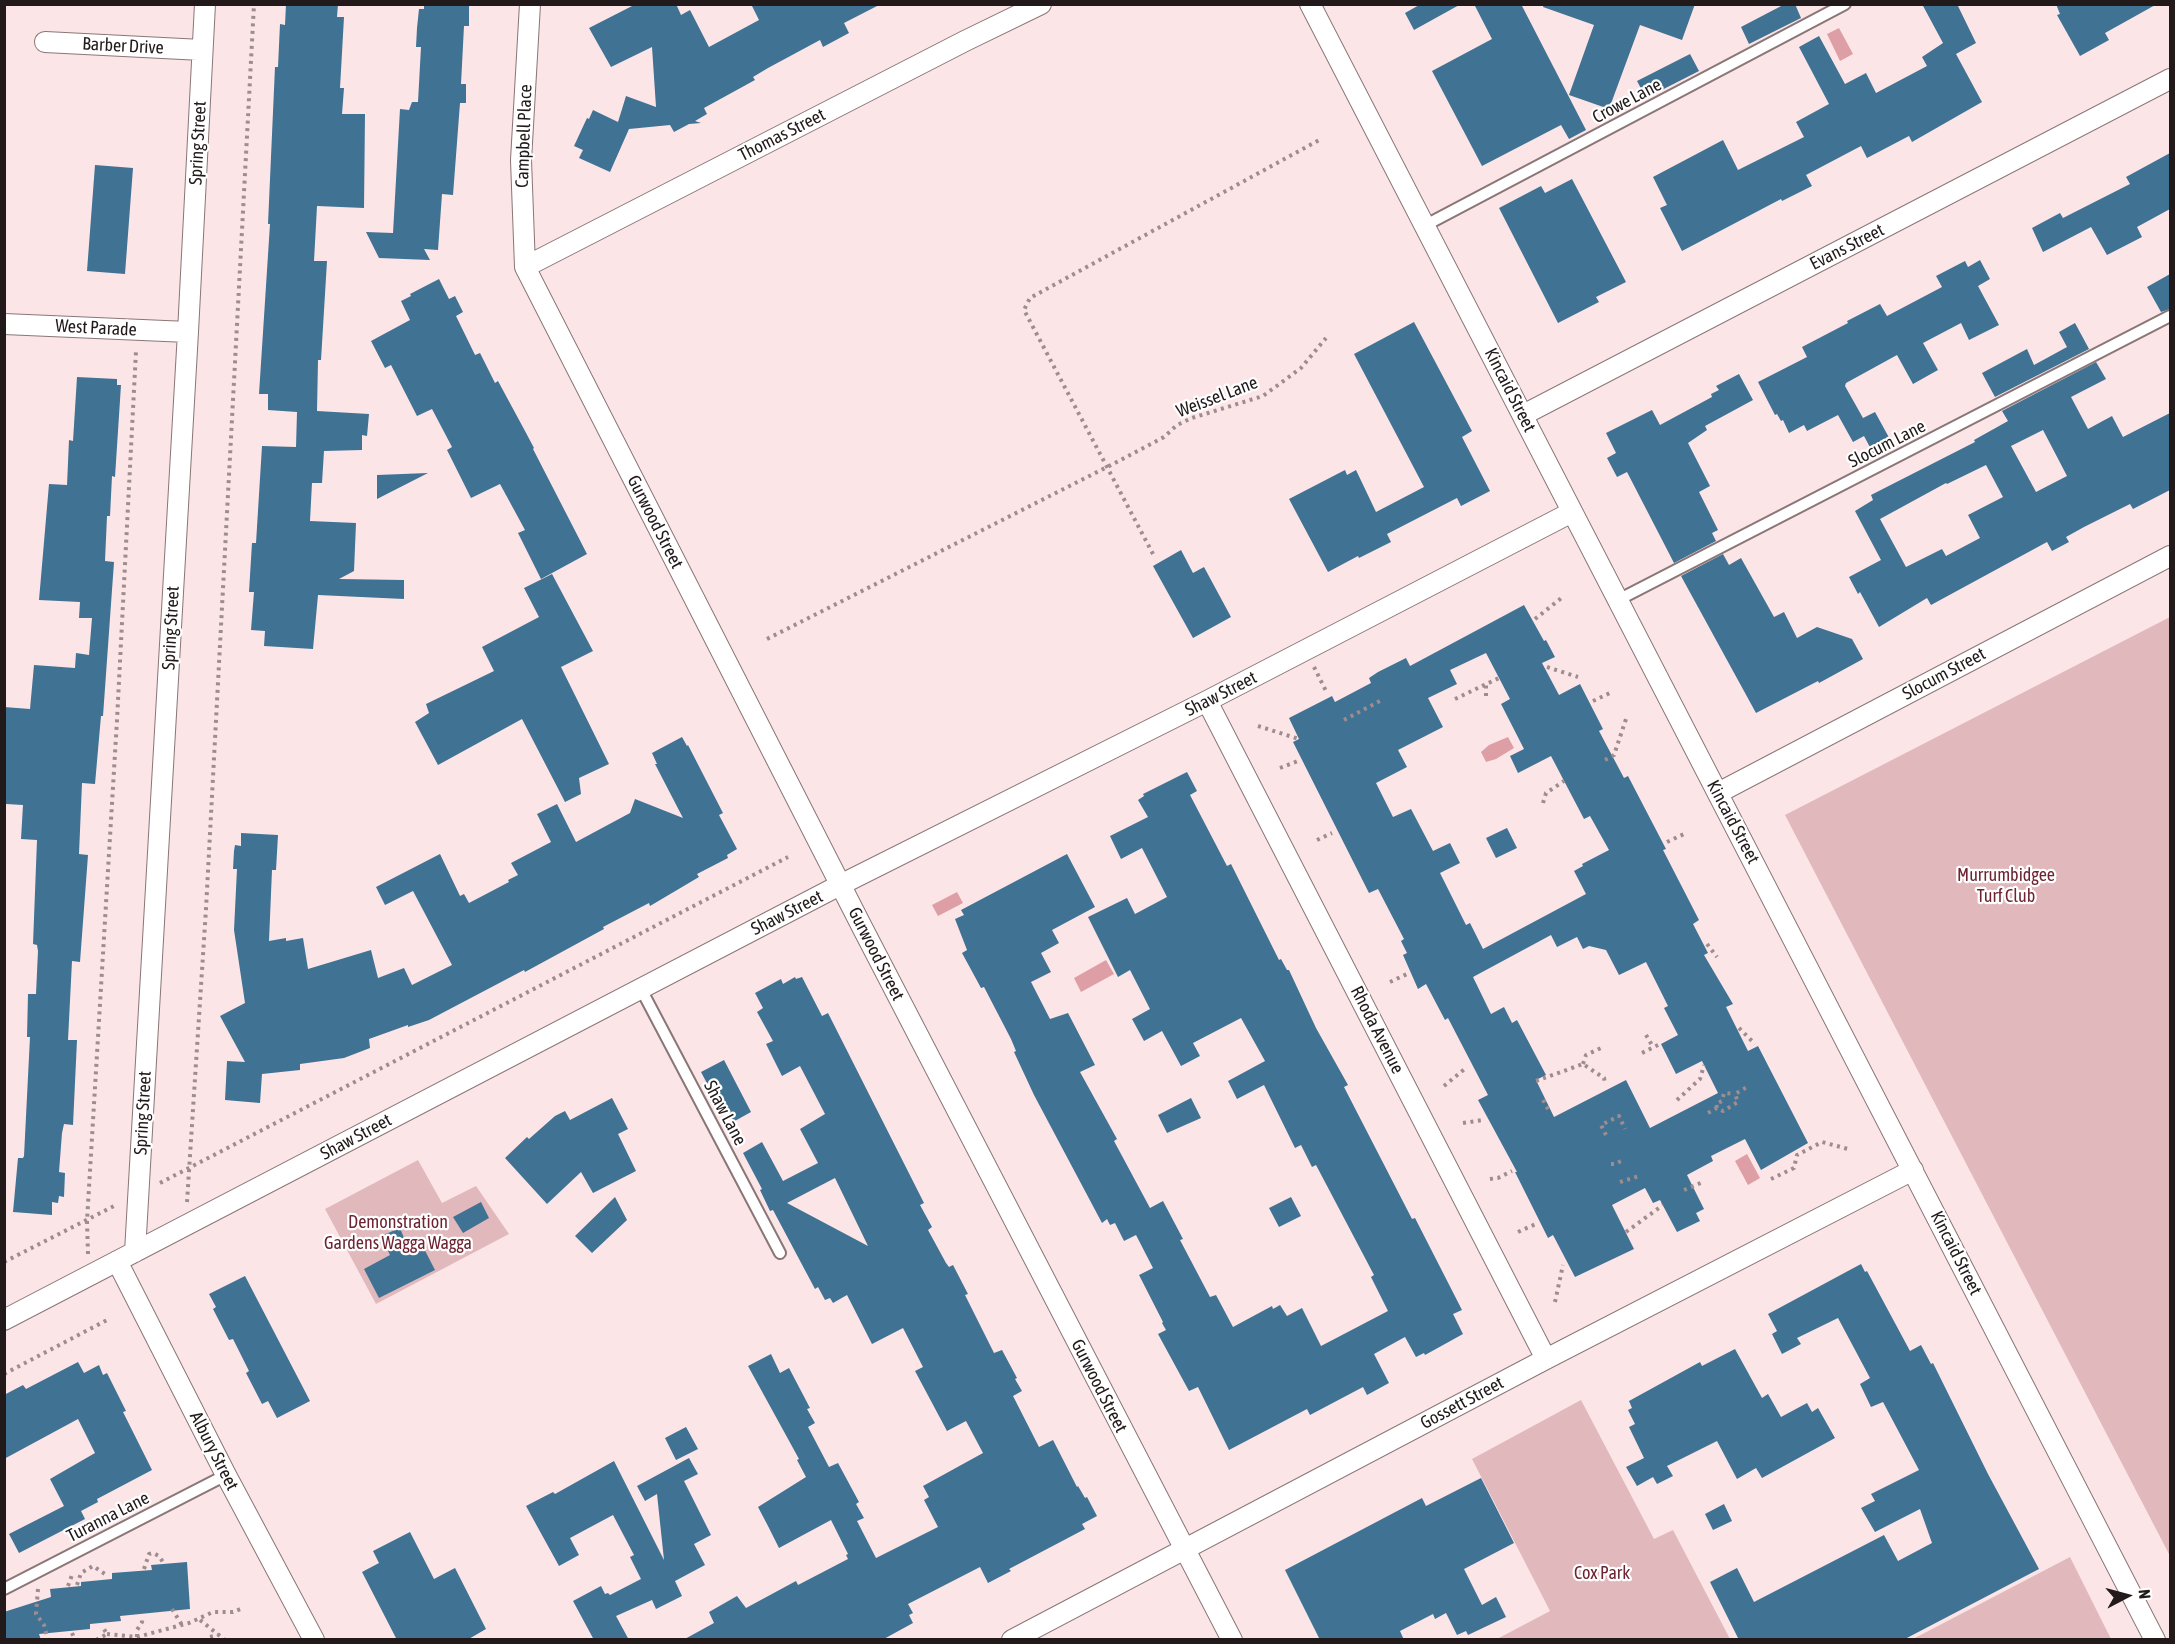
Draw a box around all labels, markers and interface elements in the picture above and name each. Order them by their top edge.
street label: Barber Drive [82,33,164,59]
street label: Crowe Lane [1589,74,1665,128]
street label: Campbell Place [511,84,537,188]
street label: Spring Street [185,101,211,185]
street label: Thomas Street [735,104,829,166]
street label: Evans Street [1806,219,1888,275]
street label: West Parade [55,315,137,341]
street label: Kincaid Street [1480,344,1540,436]
street label: Weissel Lane [1173,372,1261,422]
street label: Slocum Lane [1845,415,1929,473]
street label: Gurwood Street [622,472,688,572]
street label: Spring Street [158,586,184,670]
street label: Slocum Street [1899,643,1989,705]
street label: Shaw Street [1182,667,1260,721]
street label: Kincaid Street [1702,777,1764,867]
park label: Murrumbidgee Turf Club [1957,864,2055,906]
street label: Shaw Street [748,886,826,940]
street label: Gurwood Street [843,904,909,1004]
street label: Rhoda Avenue [1346,983,1408,1077]
street label: Spring Street [130,1071,156,1155]
street label: Shaw Lane [699,1077,751,1149]
street label: Shaw Street [317,1109,395,1165]
street label: Kincaid Street [1926,1207,1986,1299]
park label: Demonstration Gardens Wagga Wagga [324,1211,472,1254]
street label: Gurwood Street [1066,1336,1132,1436]
street label: Gossett Street [1417,1372,1507,1434]
street label: Albury Street [185,1408,243,1494]
street label: Turanna Lane [63,1487,153,1547]
park label: Cox Park [1574,1562,1630,1584]
north arrow [2097,1566,2157,1626]
text: N [2135,1588,2154,1600]

